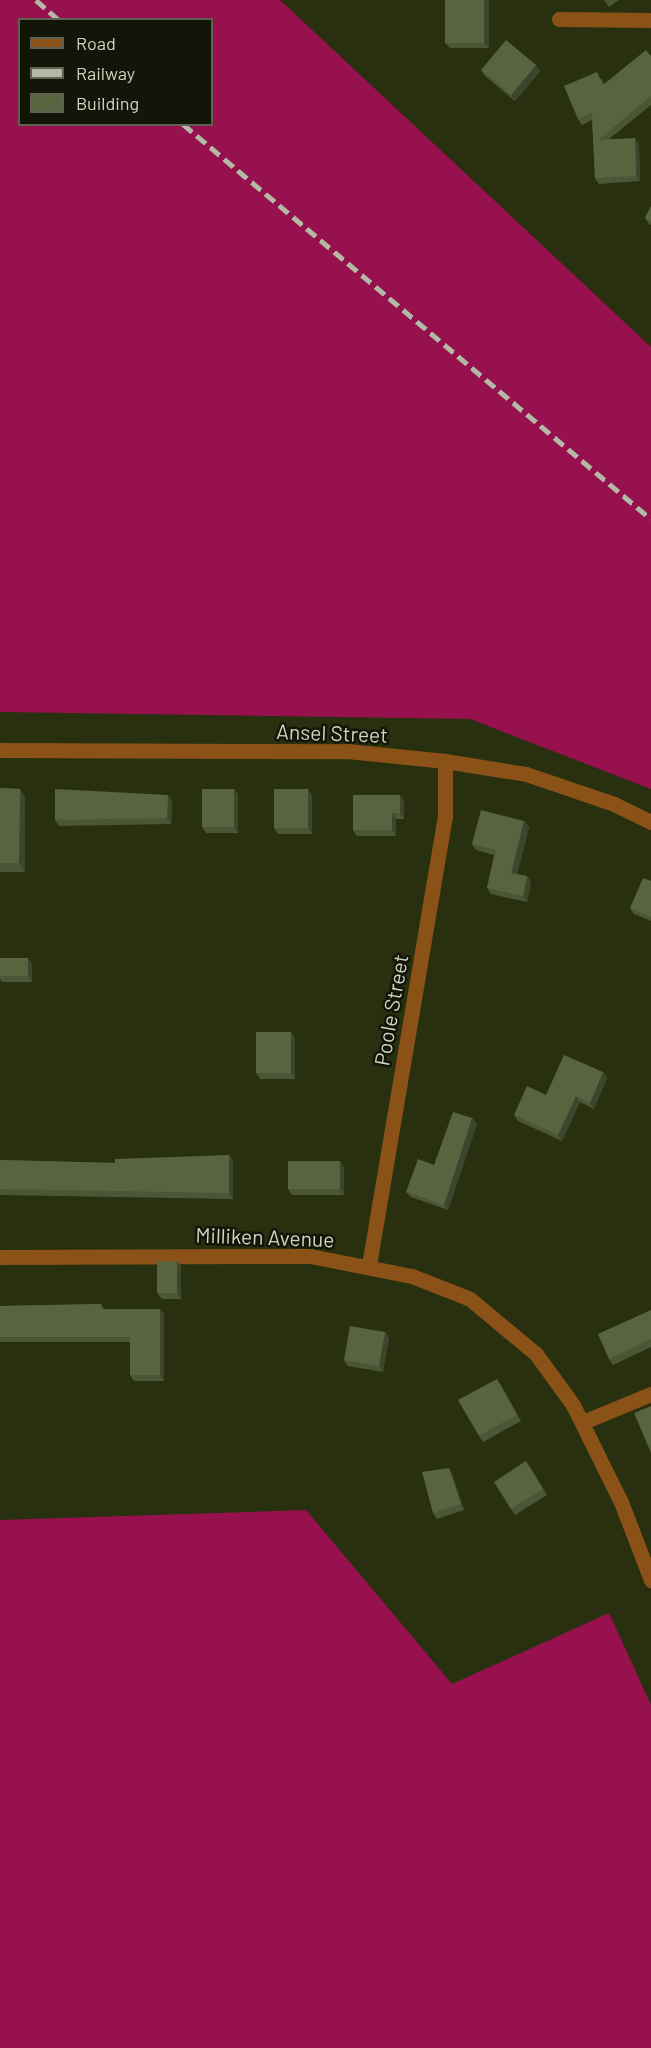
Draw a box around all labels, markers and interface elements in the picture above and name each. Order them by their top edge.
legend [18,18,213,126]
text: Road [76,32,116,54]
text: Railway [76,62,135,84]
text: Building [76,92,139,114]
street label: Ansel Street [276,718,388,748]
street label: Poole Street [369,952,413,1068]
street label: Milliken Avenue [195,1222,335,1252]

